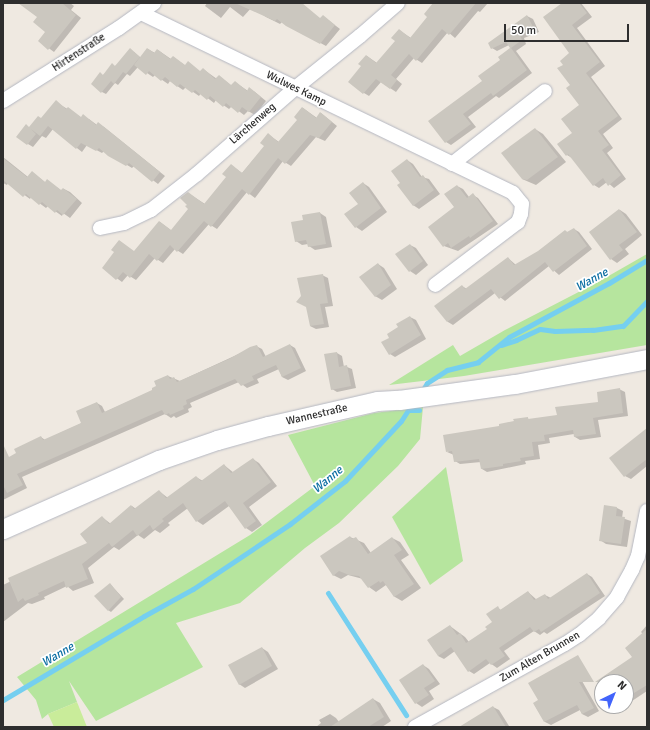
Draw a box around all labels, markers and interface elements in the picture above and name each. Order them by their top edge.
scale bar [506,16,631,42]
text: 50 m [511,23,536,38]
street label: Hirtenstraße [50,31,108,75]
street label: Wulwes Kamp [264,69,328,109]
street label: Lärchenweg [227,100,279,148]
water label: Wanne [573,265,611,295]
street label: Wannestraße [285,402,349,428]
water label: Wanne [310,463,346,497]
street label: Zum Alten Brunnen [498,629,582,685]
water label: Wanne [39,640,77,670]
north arrow [594,674,634,714]
text: N [615,678,629,693]

